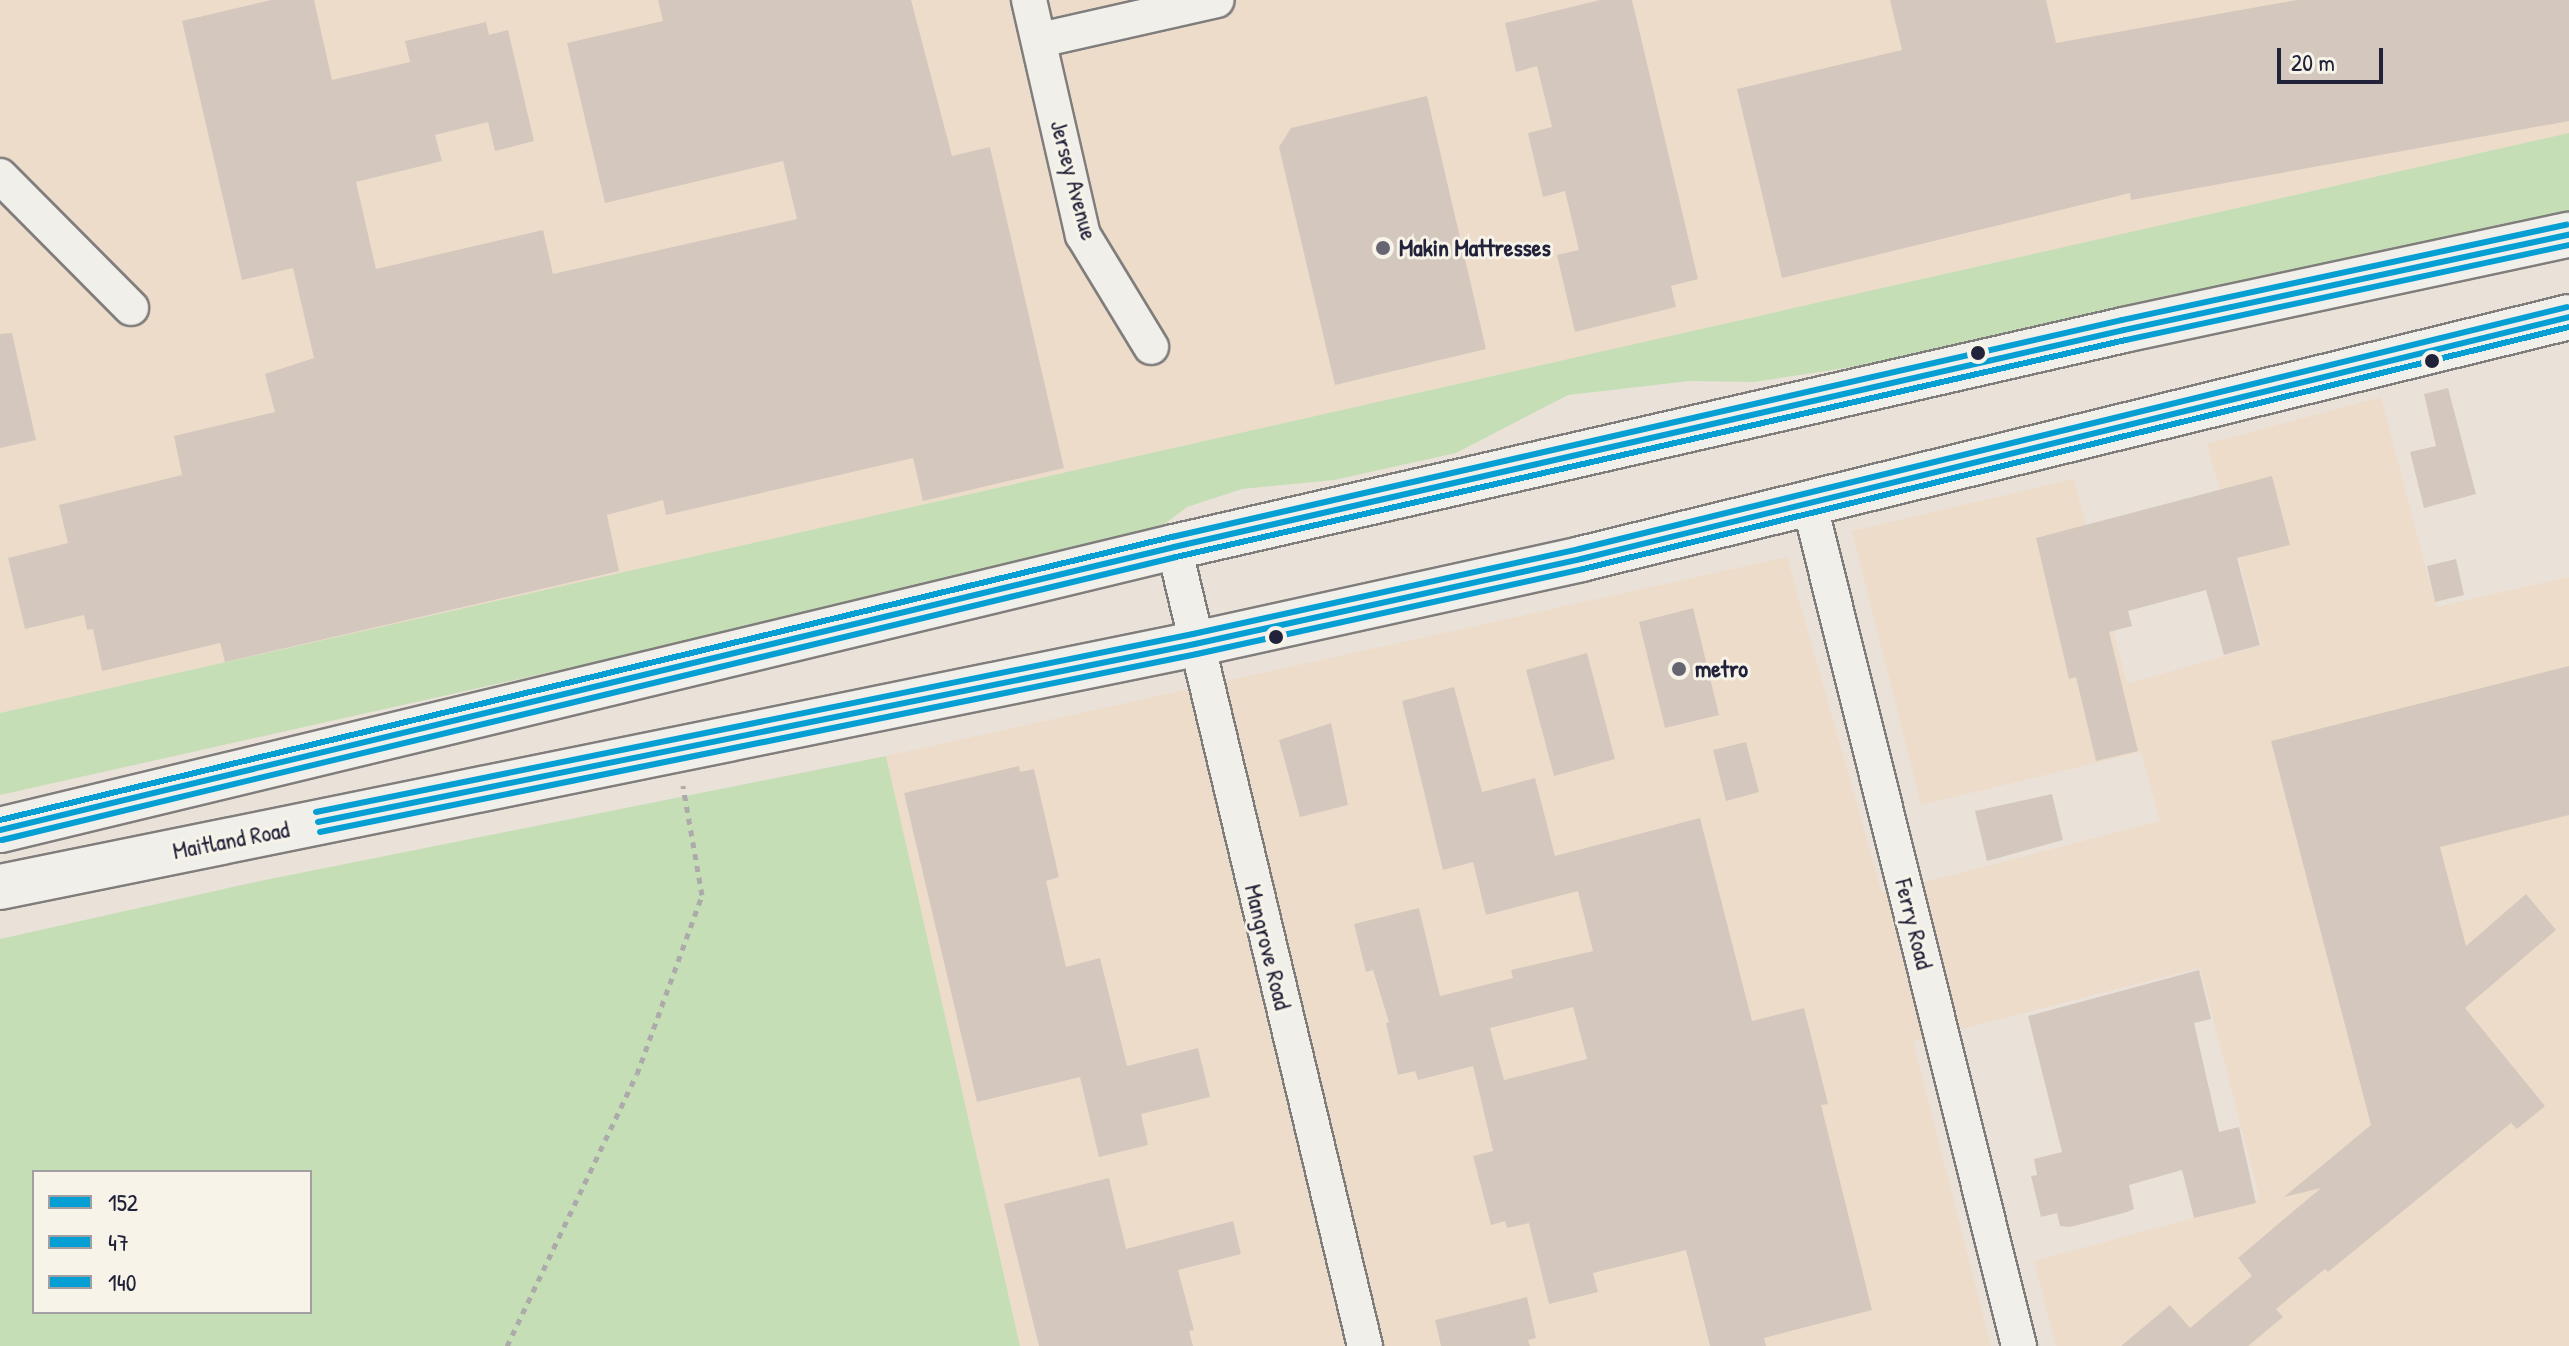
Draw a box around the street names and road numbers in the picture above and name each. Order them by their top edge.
street label: Jersey Avenue [1044,117,1104,243]
street label: Maitland Road [170,815,292,865]
street label: Ferry Road [1889,876,1939,972]
street label: Mangrove Road [1239,881,1297,1013]

